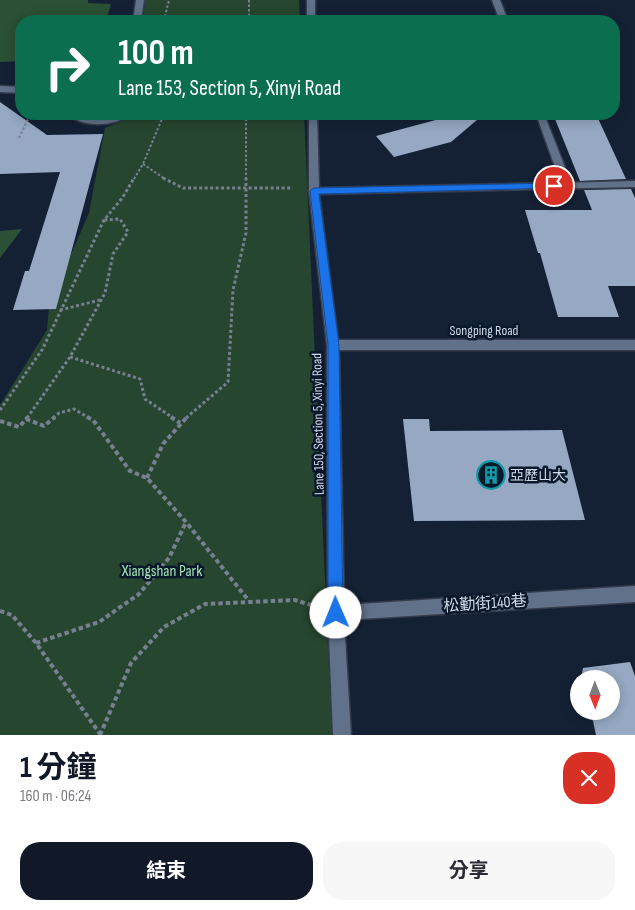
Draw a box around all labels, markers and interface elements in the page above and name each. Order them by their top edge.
text: 100 m [118,32,194,75]
icon: right [35,35,100,100]
text: Lane 153, Section 5, Xinyi Road [118,75,341,102]
pin [533,165,575,207]
icon: arrive [540,172,568,200]
street label: Songping Road [450,322,519,339]
street label: Lane 150, Section 5, Xinyi Road [308,353,328,495]
building icon: 亞歷山大 [476,460,506,490]
place label: 亞歷山大 [510,467,566,484]
park label: Xiangshan Park [121,562,202,581]
position arrow [309,586,361,638]
street label: 松勤街140巷 [443,592,527,616]
north arrow [570,670,620,720]
map controls [570,670,620,720]
text: 1 分鐘 [20,750,96,786]
button: close [563,752,615,804]
text: 160 m · 06:24 [20,787,91,806]
button: 結束 [20,842,313,900]
button: 分享 [323,842,615,900]

